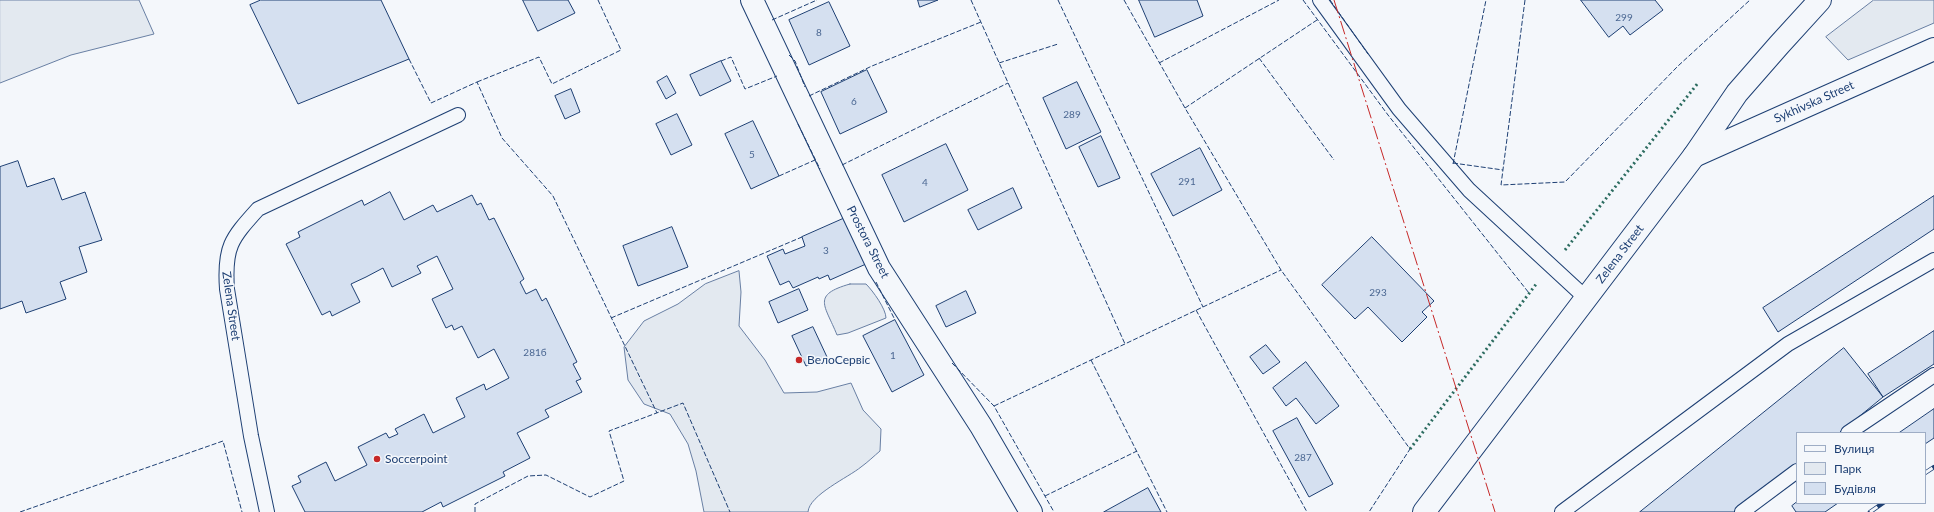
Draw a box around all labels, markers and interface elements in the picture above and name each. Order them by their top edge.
house number: 299 [1615,12,1633,24]
house number: 8 [816,27,822,39]
street label: Sykhivska Street [1772,78,1856,126]
house number: 6 [851,96,857,108]
house number: 289 [1063,109,1081,121]
house number: 5 [749,149,755,161]
house number: 291 [1178,176,1196,188]
house number: 4 [922,177,928,189]
street label: Prostora Street [844,203,892,281]
street label: Zelena Street [1593,222,1647,286]
house number: 3 [823,245,829,257]
street label: Zelena Street [219,270,243,342]
house number: 293 [1369,287,1387,299]
house number: 281б [523,347,547,359]
house number: 1 [890,350,896,362]
place label: ВелоСервіс [807,353,870,367]
marker: ВелоСервіс [794,355,804,365]
legend [1796,432,1926,504]
text: Вулиця [1834,441,1874,456]
place label: Soccerpoint [385,452,448,466]
house number: 287 [1294,452,1312,464]
marker: Soccerpoint [372,454,382,464]
text: Парк [1834,461,1862,476]
text: Будівля [1834,481,1876,496]

